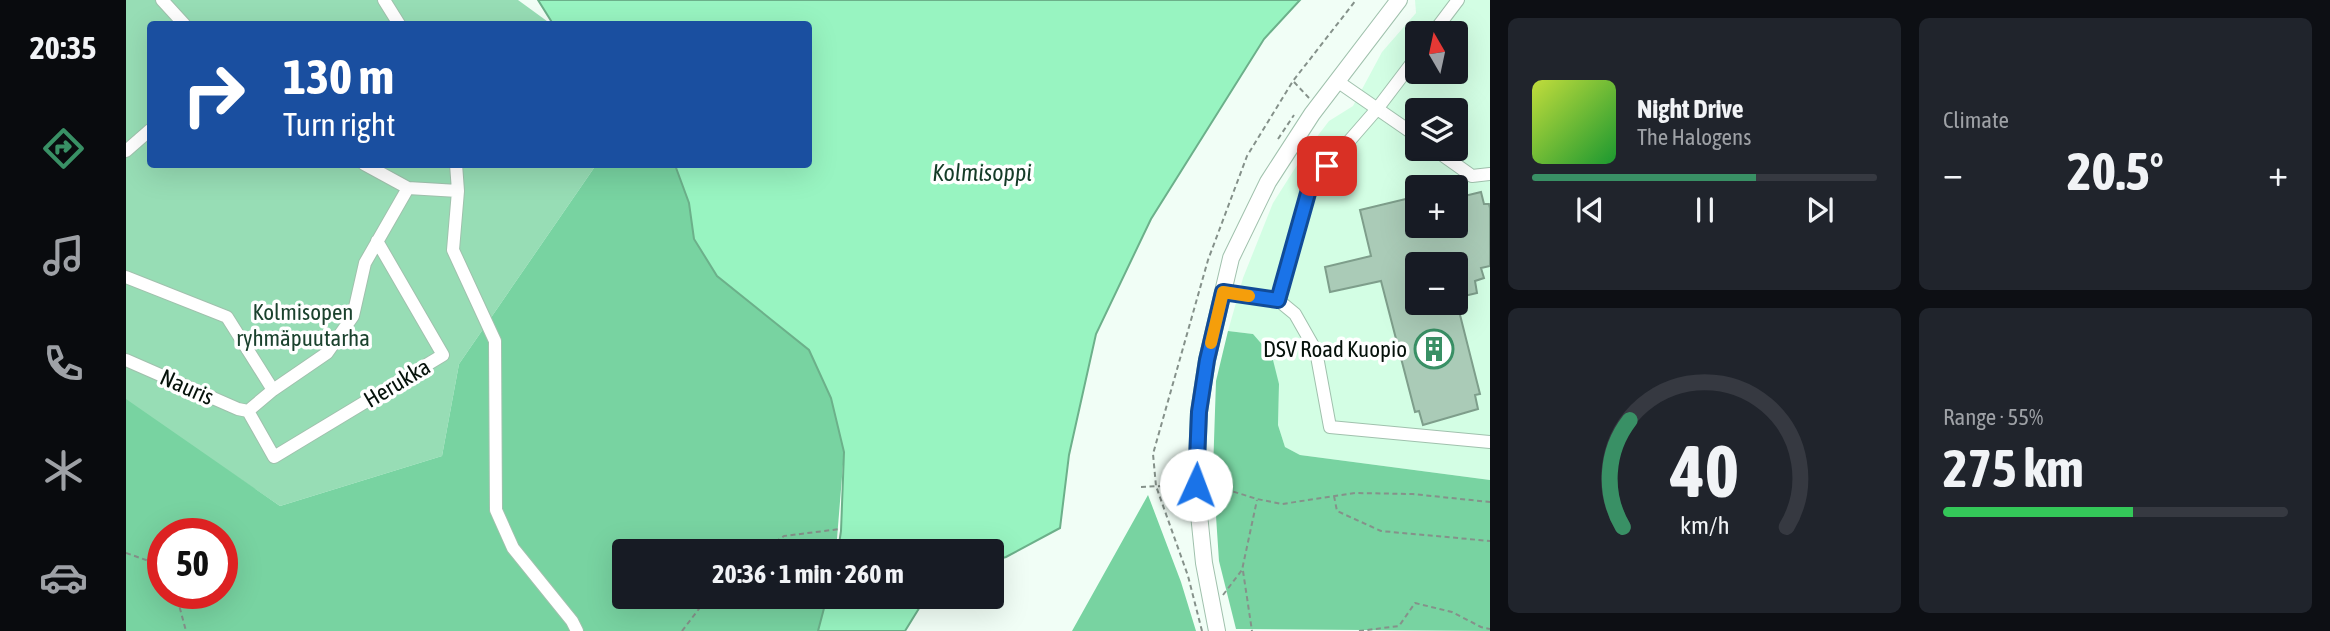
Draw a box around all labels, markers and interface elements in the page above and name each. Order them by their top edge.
north arrow [1405,21,1468,84]
map controls [1405,21,1468,315]
text: 20:35 [30,29,96,66]
text: 130 m [283,48,394,104]
icon: right [168,49,259,140]
text: Night Drive [1637,94,1744,124]
button: layers [1405,98,1468,161]
text: Turn right [283,106,396,143]
text: Climate [1943,107,2009,133]
icon: directions [39,124,88,173]
text: The Halogens [1637,124,1751,150]
pin [1297,136,1357,196]
text: 20.5° [2067,141,2164,201]
icon: arrive [1308,147,1346,185]
text: − [1943,151,1963,194]
text: + [2268,151,2288,194]
water label: Kolmisoppi [932,159,1032,186]
button: + [1405,175,1468,238]
icon: previous [1571,191,1609,229]
icon: pause [1686,191,1724,229]
icon: next [1801,191,1839,229]
icon: music [39,231,88,280]
button: − [1405,252,1468,315]
park label: Kolmisopen ryhmäpuutarha [236,299,370,351]
building icon: DSV Road Kuopio [1413,328,1455,370]
place label: DSV Road Kuopio [1263,336,1407,362]
icon: phone [39,339,88,388]
street label: Herukka [359,353,435,413]
street label: Nauris [156,364,218,410]
text: Range · 55% [1943,404,2043,430]
text: 40 [1669,429,1739,512]
text: 275 km [1943,438,2084,498]
icon: climate [39,446,88,495]
position arrow [1159,448,1233,522]
text: km/h [1680,510,1729,538]
speed limit sign: 50 [147,518,238,609]
icon: car [39,553,88,602]
text: 20:36 · 1 min · 260 m [712,559,904,589]

